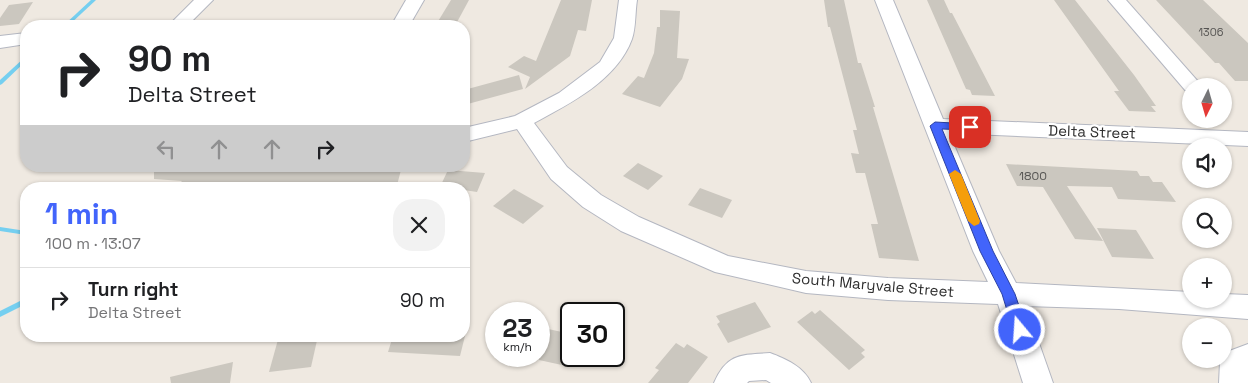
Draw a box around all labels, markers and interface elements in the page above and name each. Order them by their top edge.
house number: 1306 [1198,25,1224,39]
text: 90 m [128,37,211,81]
icon: right [45,40,110,105]
north arrow [1182,78,1232,128]
map controls [1182,78,1232,368]
text: Delta Street [128,80,257,108]
pin [949,106,991,148]
icon: arrive [956,113,984,141]
street label: Delta Street [1048,120,1136,143]
icon: left [152,135,180,163]
icon: ahead [205,135,233,163]
icon: ahead [258,135,286,163]
icon: right [311,135,339,163]
button: sound [1182,138,1232,188]
house number: 1800 [1019,168,1047,184]
text: 1 min [45,194,118,233]
button: search [1182,198,1232,248]
button: close [393,199,445,251]
text: 100 m · 13:07 [45,233,141,254]
button: + [1182,258,1232,308]
street label: South Maryvale Street [791,268,955,301]
text: Turn right [88,277,178,302]
icon: right [45,286,73,314]
text: 90 m [400,288,445,313]
text: Delta Street [88,302,182,323]
speed limit sign: 30 [560,302,625,367]
position arrow [993,303,1045,355]
text: 23 [502,312,533,344]
button: − [1182,318,1232,368]
text: km/h [503,339,532,355]

